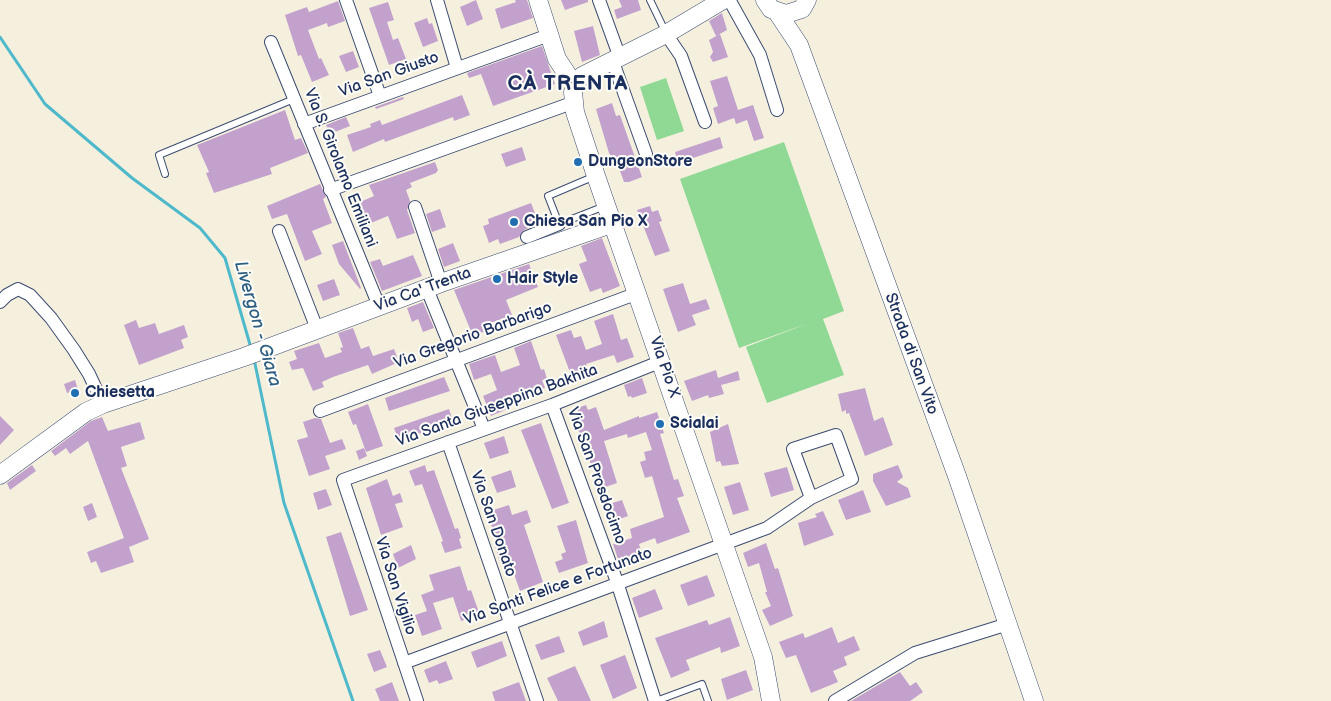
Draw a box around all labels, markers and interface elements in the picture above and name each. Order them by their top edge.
street label: Via San Giusto [336,48,442,102]
district label: CÀ TRENTA [506,72,630,98]
street label: Via S. Girolamo Emiliani [299,86,381,250]
place label: DungeonStore [588,152,692,172]
marker: DungeonStore [572,156,584,168]
place label: Chiesa San Pio X [524,212,648,232]
marker: Chiesa San Pio X [508,216,520,228]
water label: Livergon - Giara [229,259,285,389]
street label: Via Ca' Trenta [372,264,474,316]
place label: Hair Style [507,269,578,289]
marker: Hair Style [491,273,503,285]
street label: Strada di San Vito [880,291,942,417]
street label: Via Gregorio Barbarigo [391,298,555,374]
street label: Via Pio X [645,334,683,400]
street label: Via Santa Giuseppina Bakhita [394,361,600,451]
place label: Chiesetta [85,383,155,403]
marker: Chiesetta [69,387,81,399]
street label: Via San Prosdocimo [562,405,630,547]
place label: Scialai [670,414,719,434]
marker: Scialai [654,418,666,430]
street label: Via San Donato [466,468,520,580]
street label: Via San Vigilio [370,534,420,638]
street label: Via Santi Felice e Fortunato [461,544,655,630]

